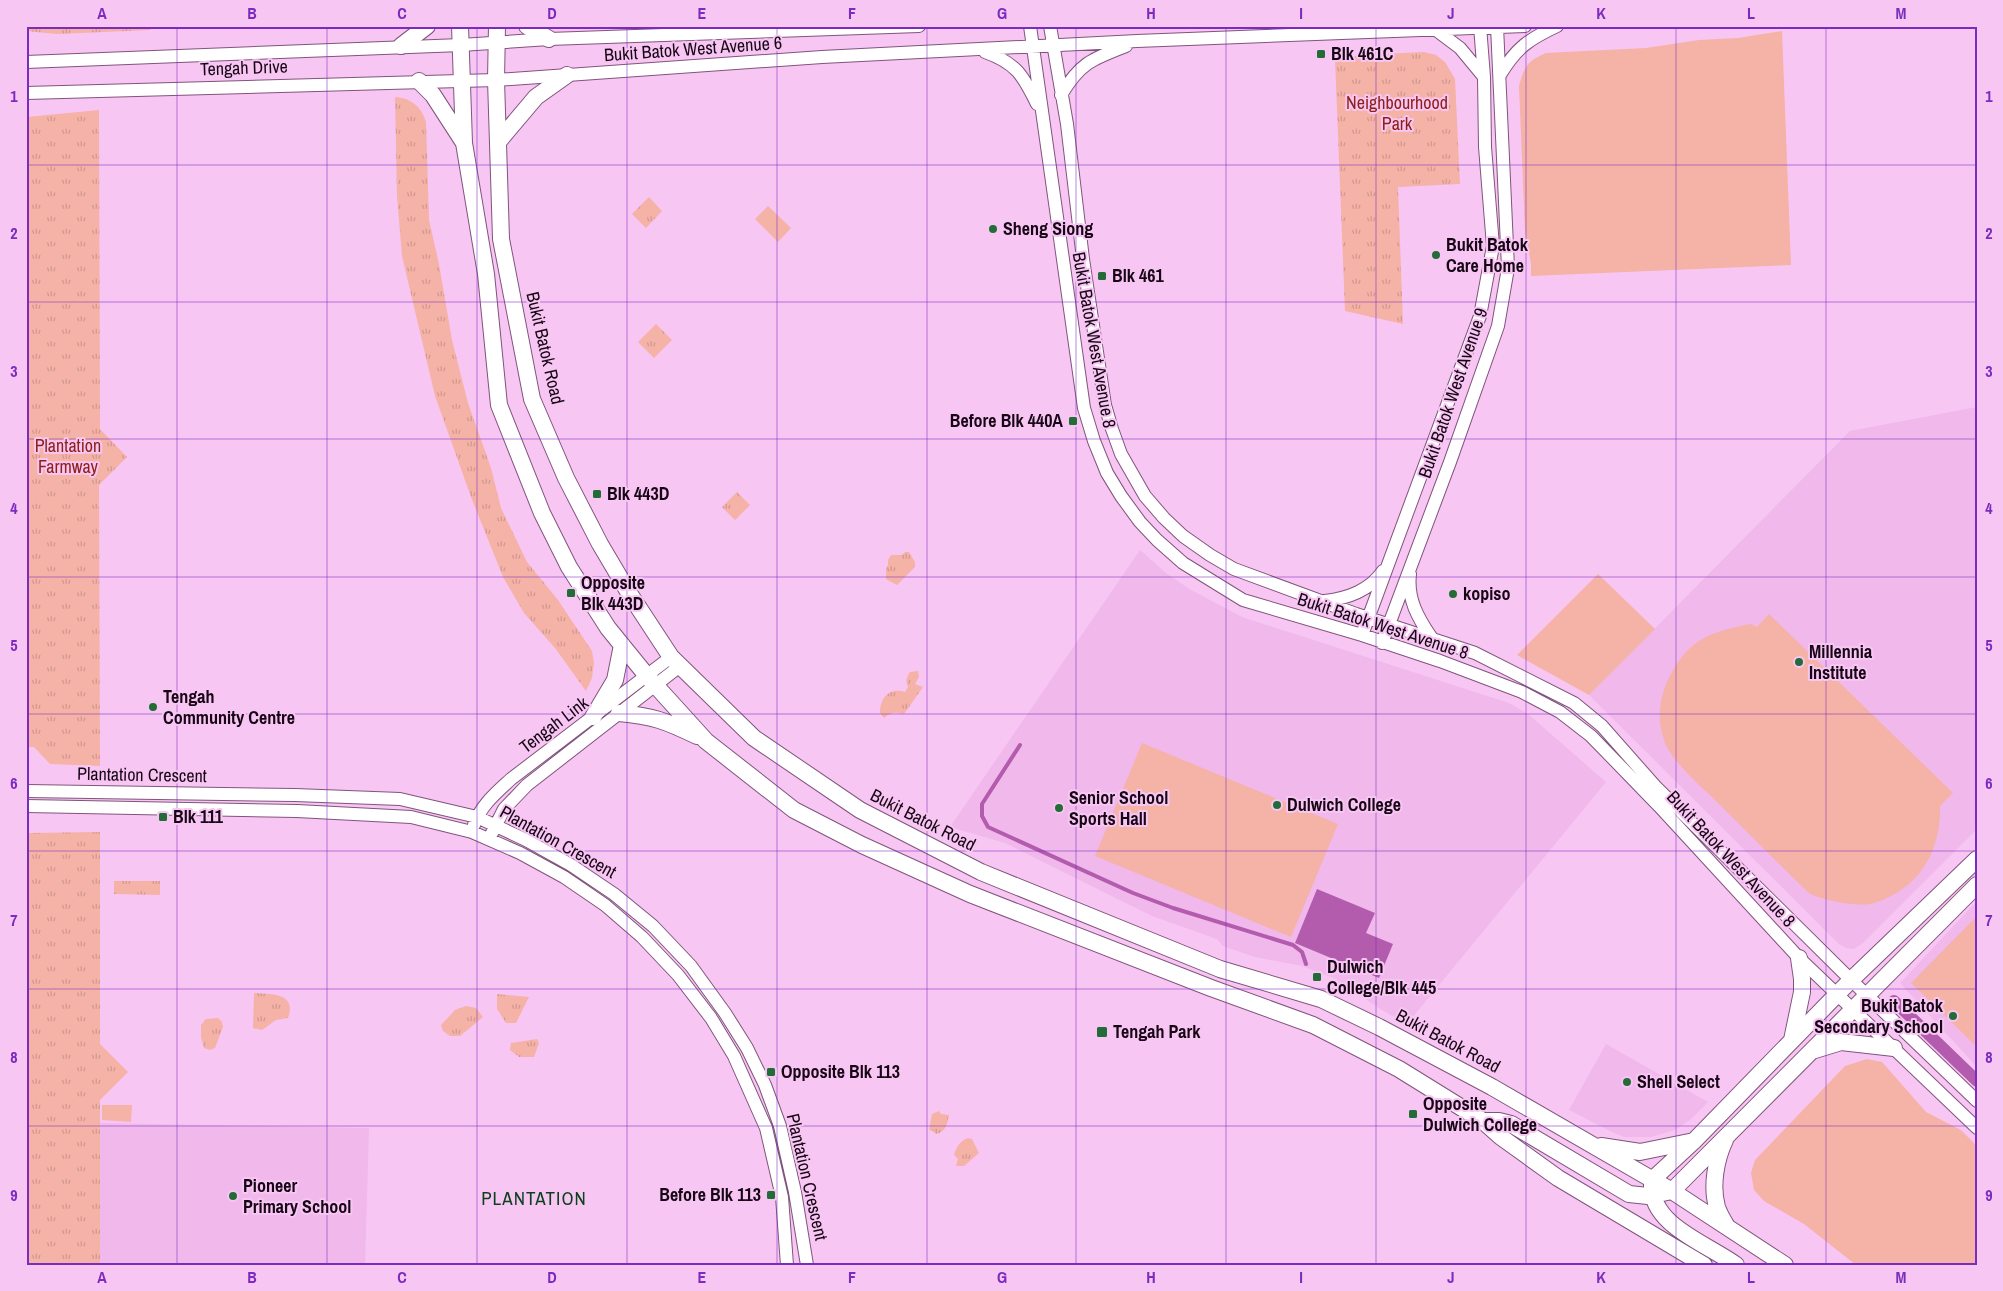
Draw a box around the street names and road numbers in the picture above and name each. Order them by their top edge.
street label: Bukit Batok West Avenue 6 [603,30,783,67]
street label: Tengah Drive [200,53,288,82]
street label: Bukit Batok West Avenue 8 [1067,250,1122,430]
street label: Bukit Batok Road [520,289,571,407]
street label: Bukit Batok West Avenue 9 [1412,304,1493,481]
street label: Bukit Batok West Avenue 8 [1294,586,1472,665]
street label: Tengah Link [514,690,594,759]
street label: Plantation Crescent [77,761,207,788]
street label: Bukit Batok Road [866,782,980,857]
street label: Bukit Batok West Avenue 8 [1661,785,1801,932]
street label: Plantation Crescent [495,799,621,884]
street label: Bukit Batok Road [1392,1003,1505,1079]
street label: Plantation Crescent [781,1111,834,1243]

